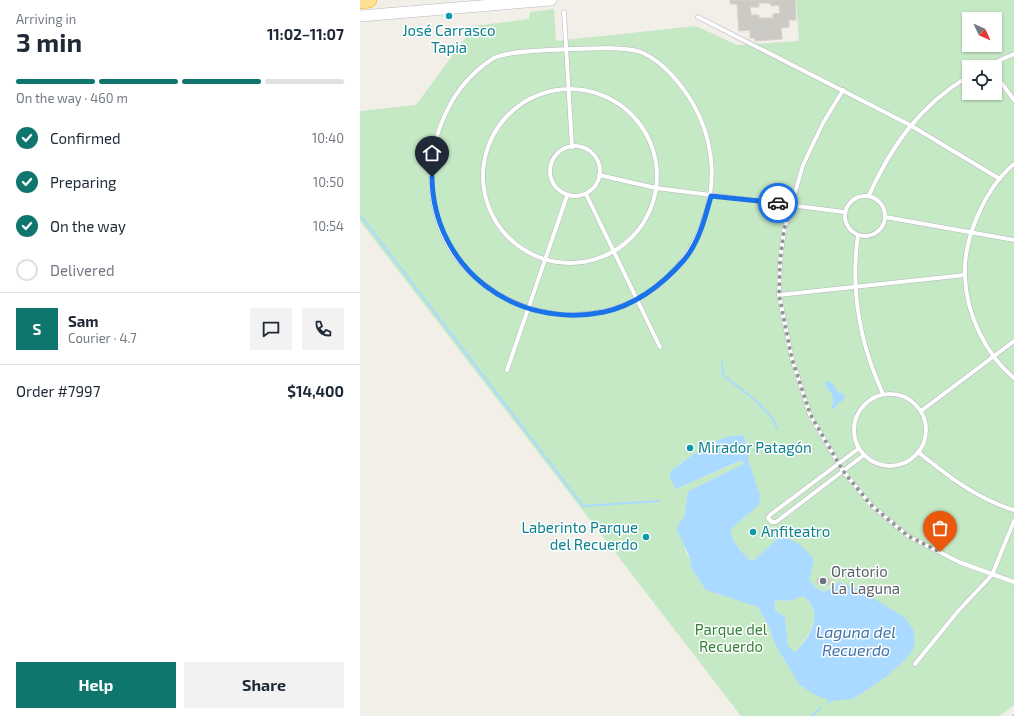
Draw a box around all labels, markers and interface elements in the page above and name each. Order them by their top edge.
text: Arriving in [16,11,76,27]
marker: José Carrasco Tapia [444,11,454,21]
north arrow [962,12,1002,52]
map controls [962,12,1002,100]
place label: José Carrasco Tapia [402,21,496,56]
text: 11:02–11:07 [267,25,344,43]
text: 3 min [16,26,82,57]
button: locate [962,60,1002,100]
text: On the way · 460 m [16,90,128,106]
icon: check [16,127,38,149]
text: Confirmed [50,129,121,147]
text: 10:40 [312,130,344,146]
pin [415,136,449,177]
icon: home [421,142,443,164]
icon: check [16,171,38,193]
text: Preparing [50,173,116,191]
text: 10:50 [313,174,344,190]
courier [758,183,798,223]
icon: car [767,192,789,214]
icon: check [16,215,38,237]
text: On the way [50,217,126,235]
text: 10:54 [313,218,344,234]
text: Delivered [50,261,115,279]
button: chat [250,308,292,350]
button: phone [302,308,344,350]
text: Sam [68,312,99,330]
text: S [33,320,41,338]
text: Courier · 4.7 [68,330,137,346]
text: Order #7997 [16,382,100,400]
text: $14,400 [287,382,344,400]
place label: Mirador Patagón [698,438,812,456]
marker: Mirador Patagón [685,443,695,453]
pin [923,511,957,552]
icon: bag [929,517,951,539]
place label: Laberinto Parque del Recuerdo [521,518,638,553]
place label: Anfiteatro [761,522,830,540]
marker: Anfiteatro [748,527,758,537]
marker: Laberinto Parque del Recuerdo [641,532,651,542]
place label: Oratorio La Laguna [831,562,900,597]
marker: Oratorio La Laguna [818,576,828,586]
park label: Parque del Recuerdo [695,620,768,655]
water label: Laguna del Recuerdo [816,622,896,659]
button: Help [16,662,176,708]
button: Share [184,662,344,708]

